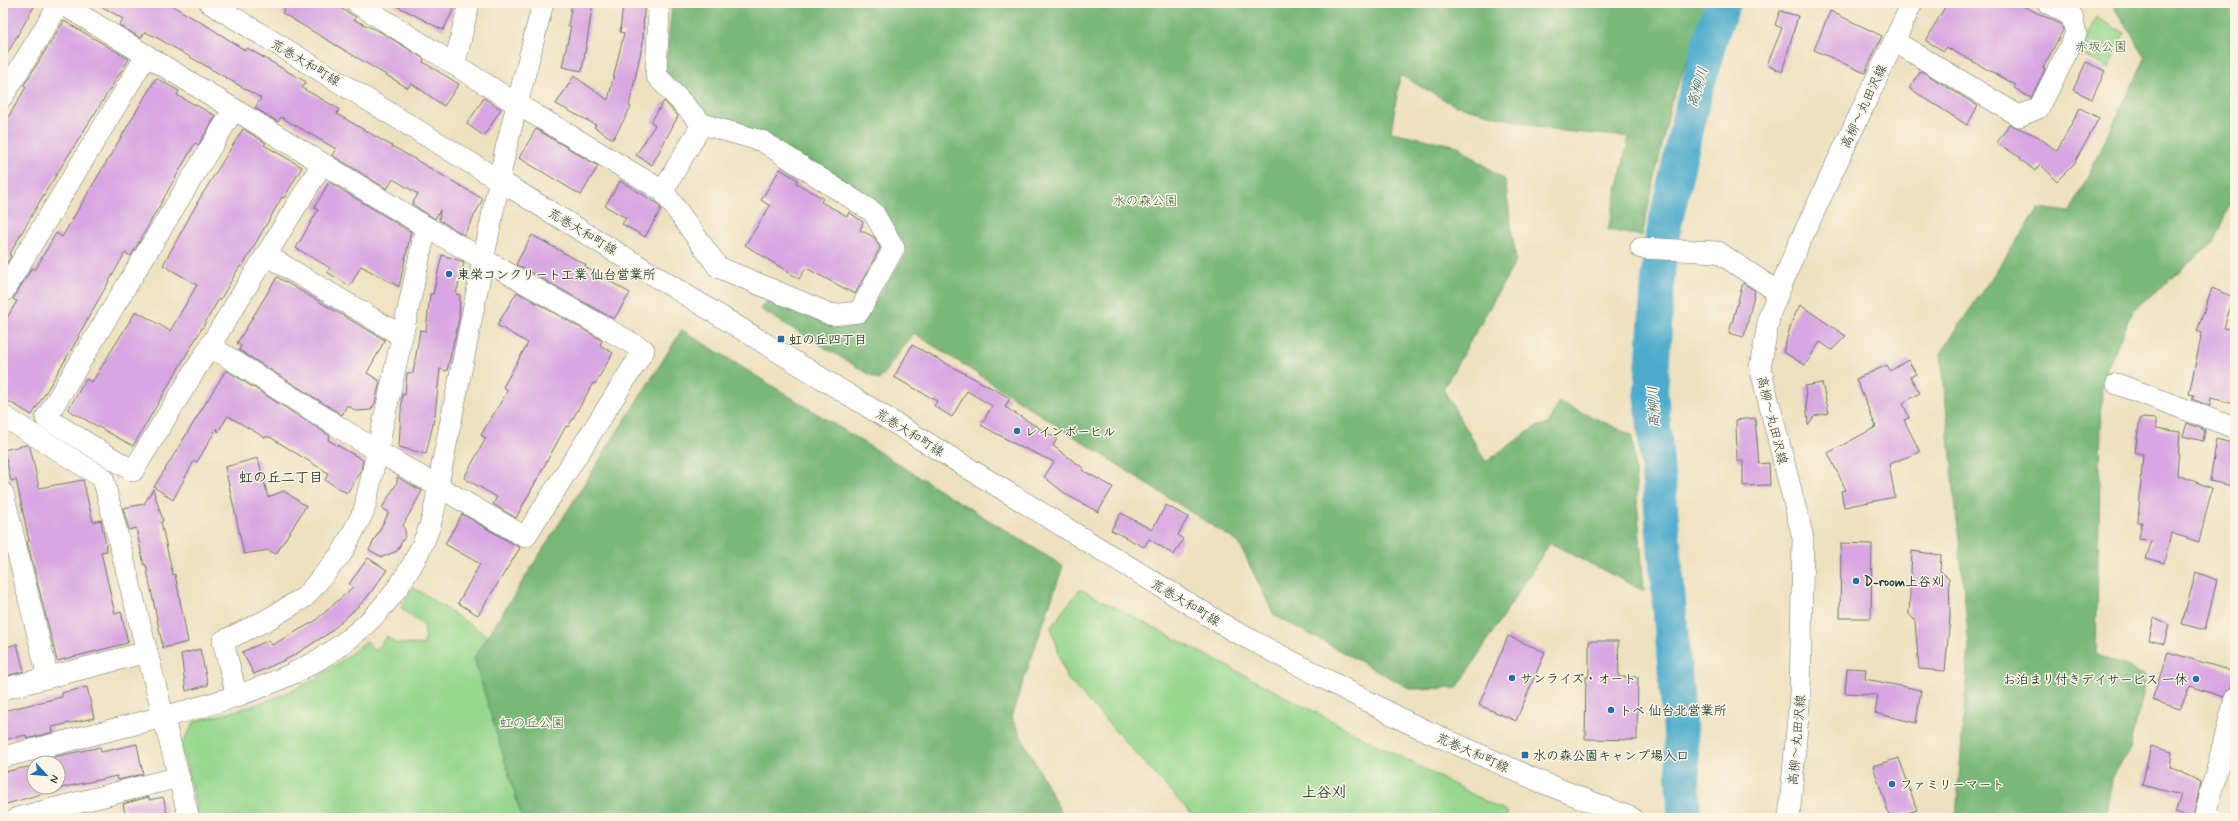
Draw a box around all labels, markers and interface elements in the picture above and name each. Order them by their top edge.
street label: 荒巻大和町線 [267,36,344,91]
park label: 赤坂公園 [2075,39,2127,56]
street label: 高柳～丸田沢線 [1837,61,1892,151]
water label: 高柳川 [1684,65,1712,110]
park label: 水の森公園 [1112,193,1178,210]
street label: 荒巻大和町線 [544,205,621,260]
place label: 東栄コンクリート工業 仙台営業所 [457,267,656,284]
marker: 東栄コンクリート工業 仙台営業所 [444,269,454,279]
place label: 虹の丘四丁目 [789,332,867,349]
marker: 虹の丘四丁目 [776,334,786,344]
street label: 高柳～丸田沢線 [1752,374,1791,468]
water label: 高柳川 [1644,386,1664,428]
street label: 荒巻大和町線 [872,405,948,462]
place label: レインボーヒル [1025,424,1116,441]
marker: レインボーヒル [1012,426,1022,436]
district label: 虹の丘二丁目 [239,469,323,487]
place label: D-room上谷刈 [1864,574,1944,591]
street label: 荒巻大和町線 [1147,576,1224,631]
marker: D-room上谷刈 [1851,576,1861,586]
place label: サンライズ・オート [1520,671,1636,688]
place label: お泊まり付きデイサービス 一休 [2003,672,2188,689]
marker: サンライズ・オート [1507,673,1517,683]
marker: お泊まり付きデイサービス 一休 [2191,674,2201,684]
street label: 高柳～丸田沢線 [1785,693,1810,786]
place label: トベ 仙台北営業所 [1619,703,1727,720]
marker: トベ 仙台北営業所 [1606,705,1616,715]
park label: 虹の丘公園 [499,715,565,732]
street label: 荒巻大和町線 [1433,730,1512,777]
place label: 水の森公園キャンプ場入口 [1533,748,1689,765]
marker: 水の森公園キャンプ場入口 [1520,750,1530,760]
north arrow [26,755,66,795]
text: N [46,773,62,785]
place label: ファミリーマート [1900,777,2005,794]
marker: ファミリーマート [1887,779,1897,789]
district label: 上谷刈 [1301,783,1347,803]

